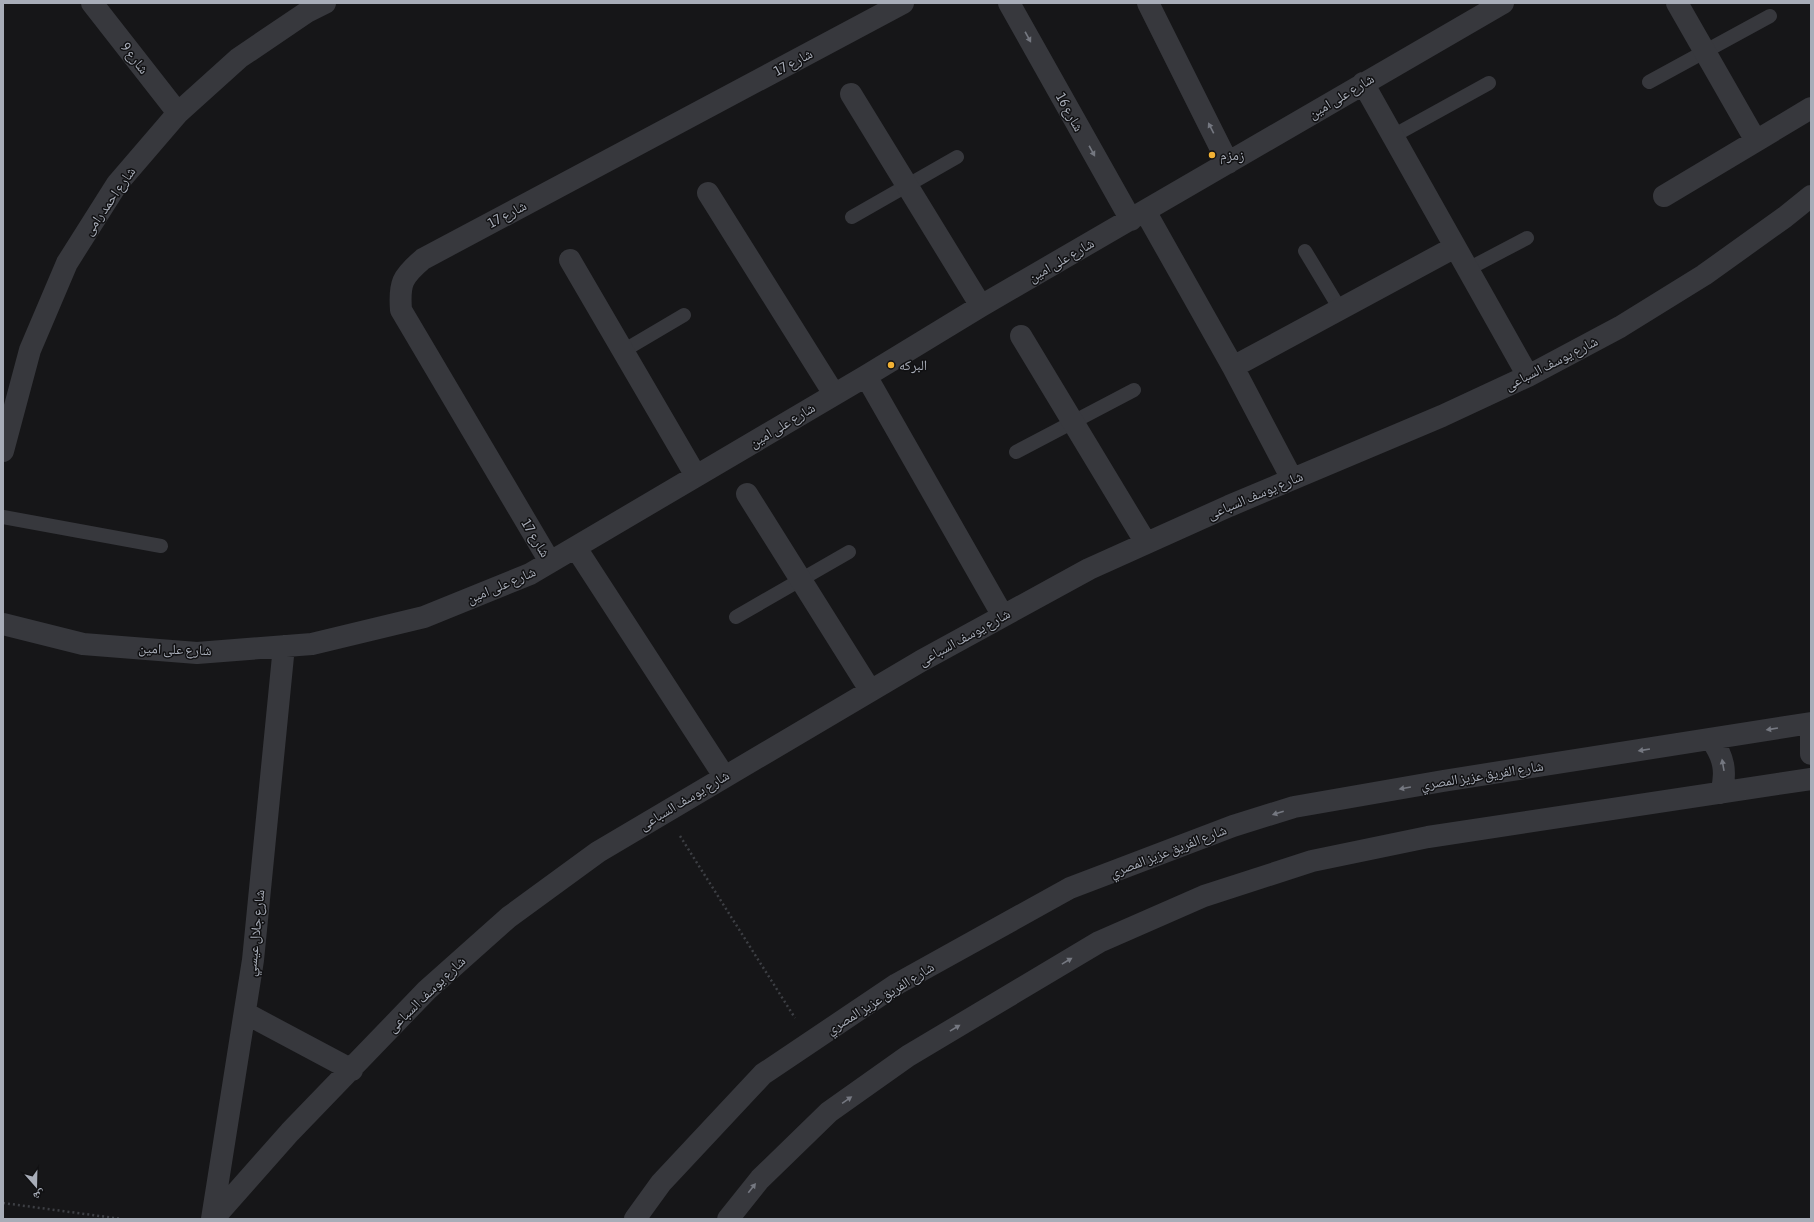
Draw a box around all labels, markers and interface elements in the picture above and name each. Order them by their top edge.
one-way arrow [1025,31,1032,43]
street label: شارع 9 [116,39,152,78]
street label: شارع 17 [771,45,816,81]
street label: شارع على امين [1305,70,1378,124]
street label: شارع 16 [1051,90,1087,135]
one-way arrow [1208,123,1214,134]
one-way arrow [1088,145,1095,156]
place label: زمزم [1220,147,1244,165]
marker: زمزم [1207,150,1217,160]
street label: شارع احمد رامى [80,164,140,239]
street label: شارع 17 [485,197,530,233]
street label: شارع على امين [1025,235,1098,287]
street label: شارع يوسف السباعى [1502,333,1601,395]
place label: البركه [899,357,927,374]
marker: البركه [886,360,896,370]
street label: شارع على امين [746,399,819,453]
street label: شارع يوسف السباعى [1205,468,1306,524]
street label: شارع 17 [517,516,554,561]
street label: شارع على امين [464,563,539,609]
street label: شارع يوسف السباعى [915,605,1014,671]
street label: شارع على امين [138,640,212,660]
one-way arrow [1766,726,1779,732]
one-way arrow [1638,747,1650,753]
street label: شارع الفريق عزيز المصري [1420,757,1545,796]
one-way arrow [1720,758,1726,771]
street label: شارع يوسف السباعى [636,767,733,835]
one-way arrow [1399,785,1411,791]
one-way arrow [1271,810,1283,816]
street label: شارع الفريق عزيز المصري [1107,821,1230,884]
street label: شارع جلال عيسي [242,889,271,978]
street label: شارع يوسف السباعى [384,953,470,1037]
street label: شارع الفريق عزيز المصري [823,958,939,1041]
one-way arrow [1061,958,1073,965]
one-way arrow [950,1024,960,1032]
one-way arrow [842,1096,852,1104]
north arrow [16,1166,56,1206]
one-way arrow [748,1183,757,1194]
text: ش [31,1186,47,1203]

